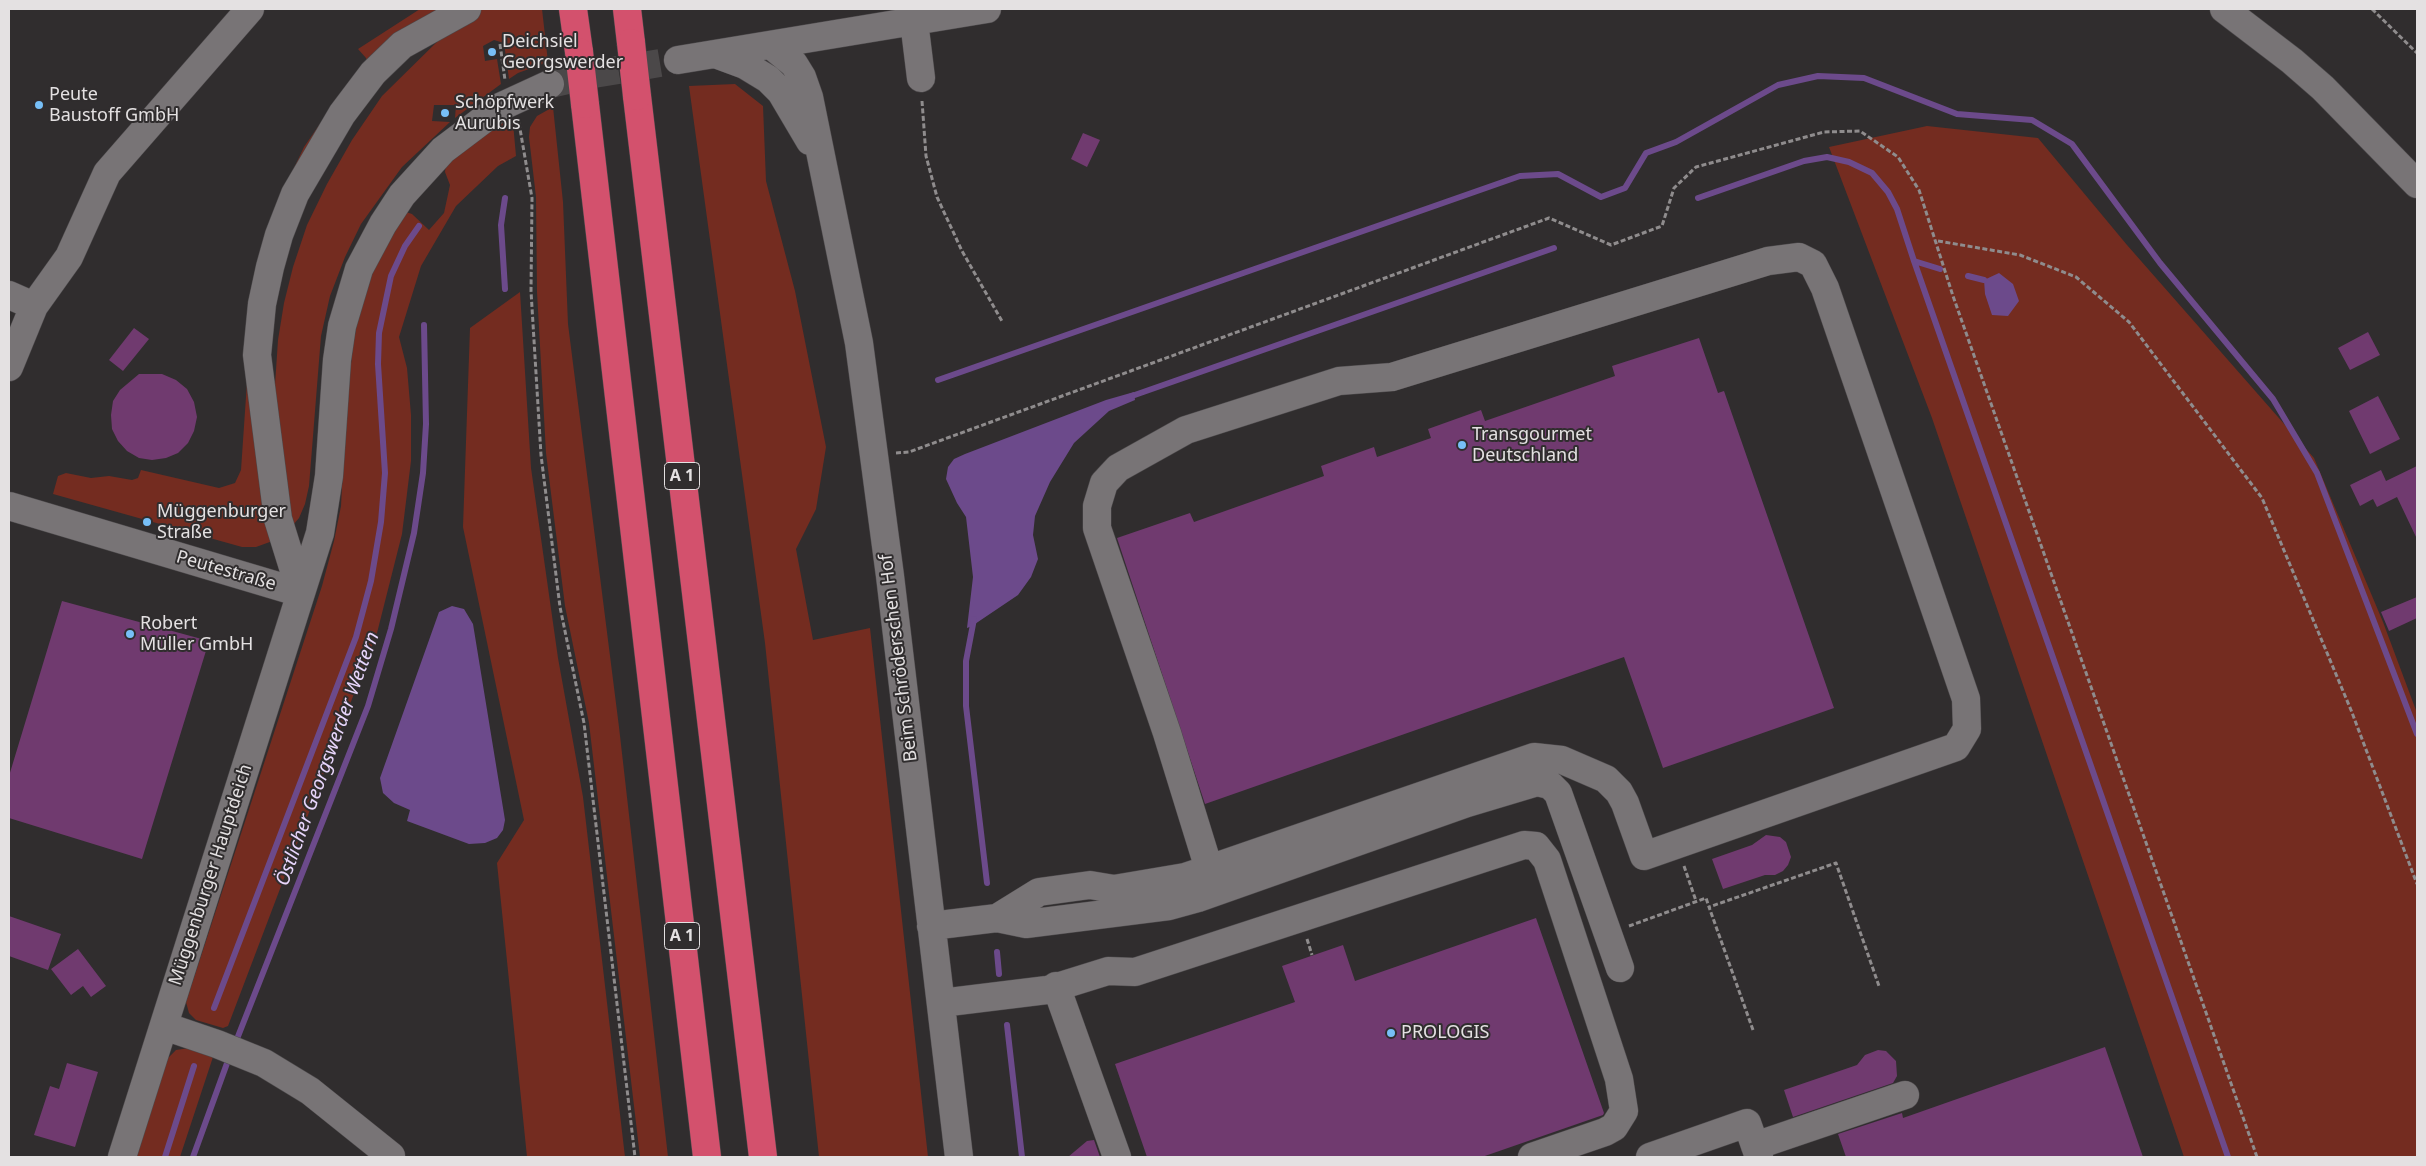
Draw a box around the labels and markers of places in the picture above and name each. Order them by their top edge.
place label: Deichsiel Georgswerder [502,31,623,74]
marker: Deichsiel Georgswerder [486,46,498,58]
place label: Peute Baustoff GmbH [49,84,179,126]
place label: Schöpfwerk Aurubis [455,92,554,134]
marker: Peute Baustoff GmbH [33,99,45,111]
marker: Schöpfwerk Aurubis [439,107,451,119]
place label: Transgourmet Deutschland [1472,424,1592,466]
marker: Transgourmet Deutschland [1456,439,1468,451]
place label: Müggenburger Straße [157,501,286,544]
marker: Müggenburger Straße [141,516,153,528]
place label: Robert Müller GmbH [140,613,253,656]
marker: Robert Müller GmbH [124,628,136,640]
place label: PROLOGIS [1401,1022,1489,1044]
marker: PROLOGIS [1385,1027,1397,1039]

